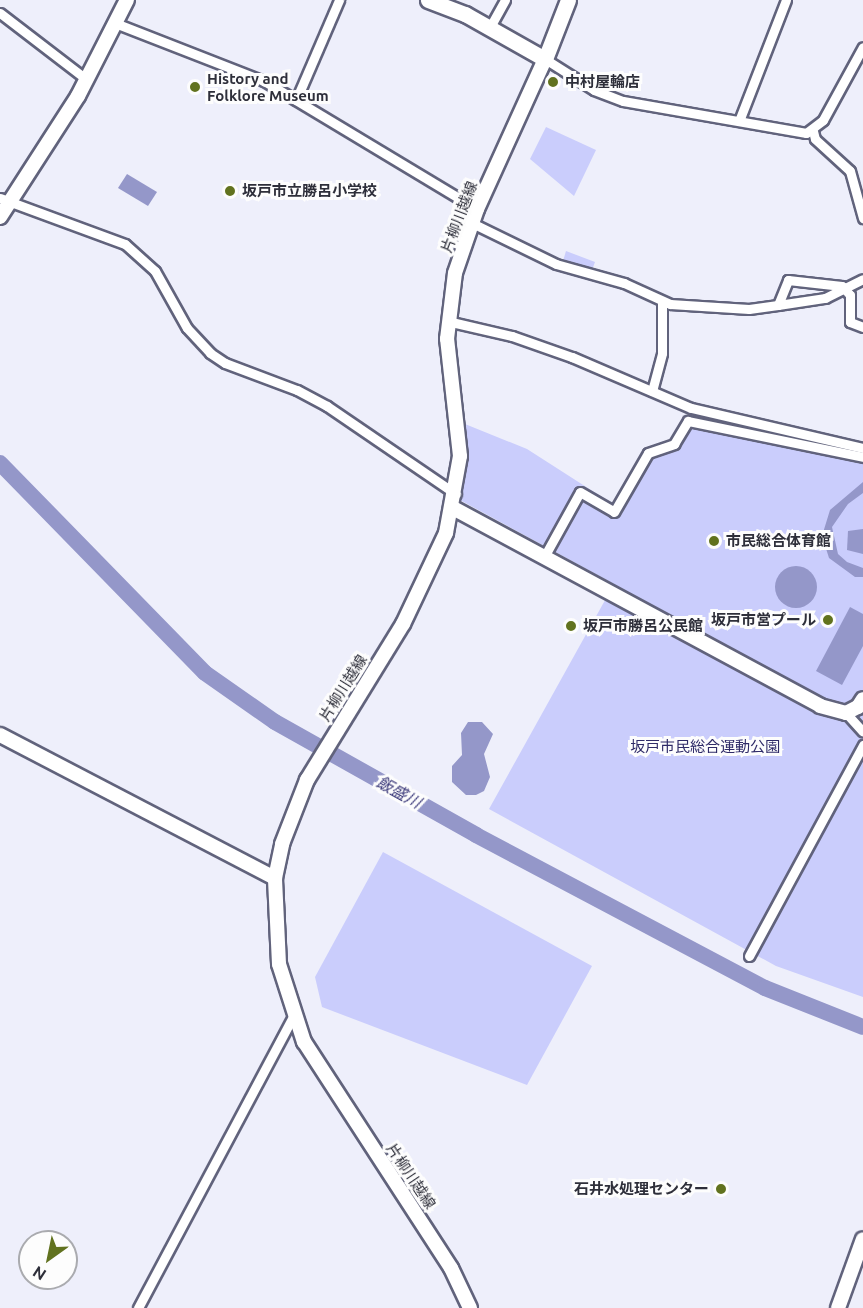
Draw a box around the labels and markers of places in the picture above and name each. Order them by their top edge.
place label: History and Folklore Museum [207,69,329,104]
place label: 中村屋輪店 [565,73,640,91]
marker: 中村屋輪店 [546,75,560,89]
marker: History and Folklore Museum [188,80,202,94]
place label: 坂戸市立勝呂小学校 [242,182,377,200]
marker: 坂戸市立勝呂小学校 [223,184,237,198]
place label: 市民総合体育館 [726,532,831,550]
marker: 市民総合体育館 [707,534,721,548]
place label: 坂戸市営プール [711,611,816,629]
marker: 坂戸市営プール [821,613,835,627]
place label: 坂戸市勝呂公民館 [583,617,703,635]
marker: 坂戸市勝呂公民館 [564,619,578,633]
place label: 石井水処理センター [574,1180,709,1198]
marker: 石井水処理センター [714,1182,728,1196]

